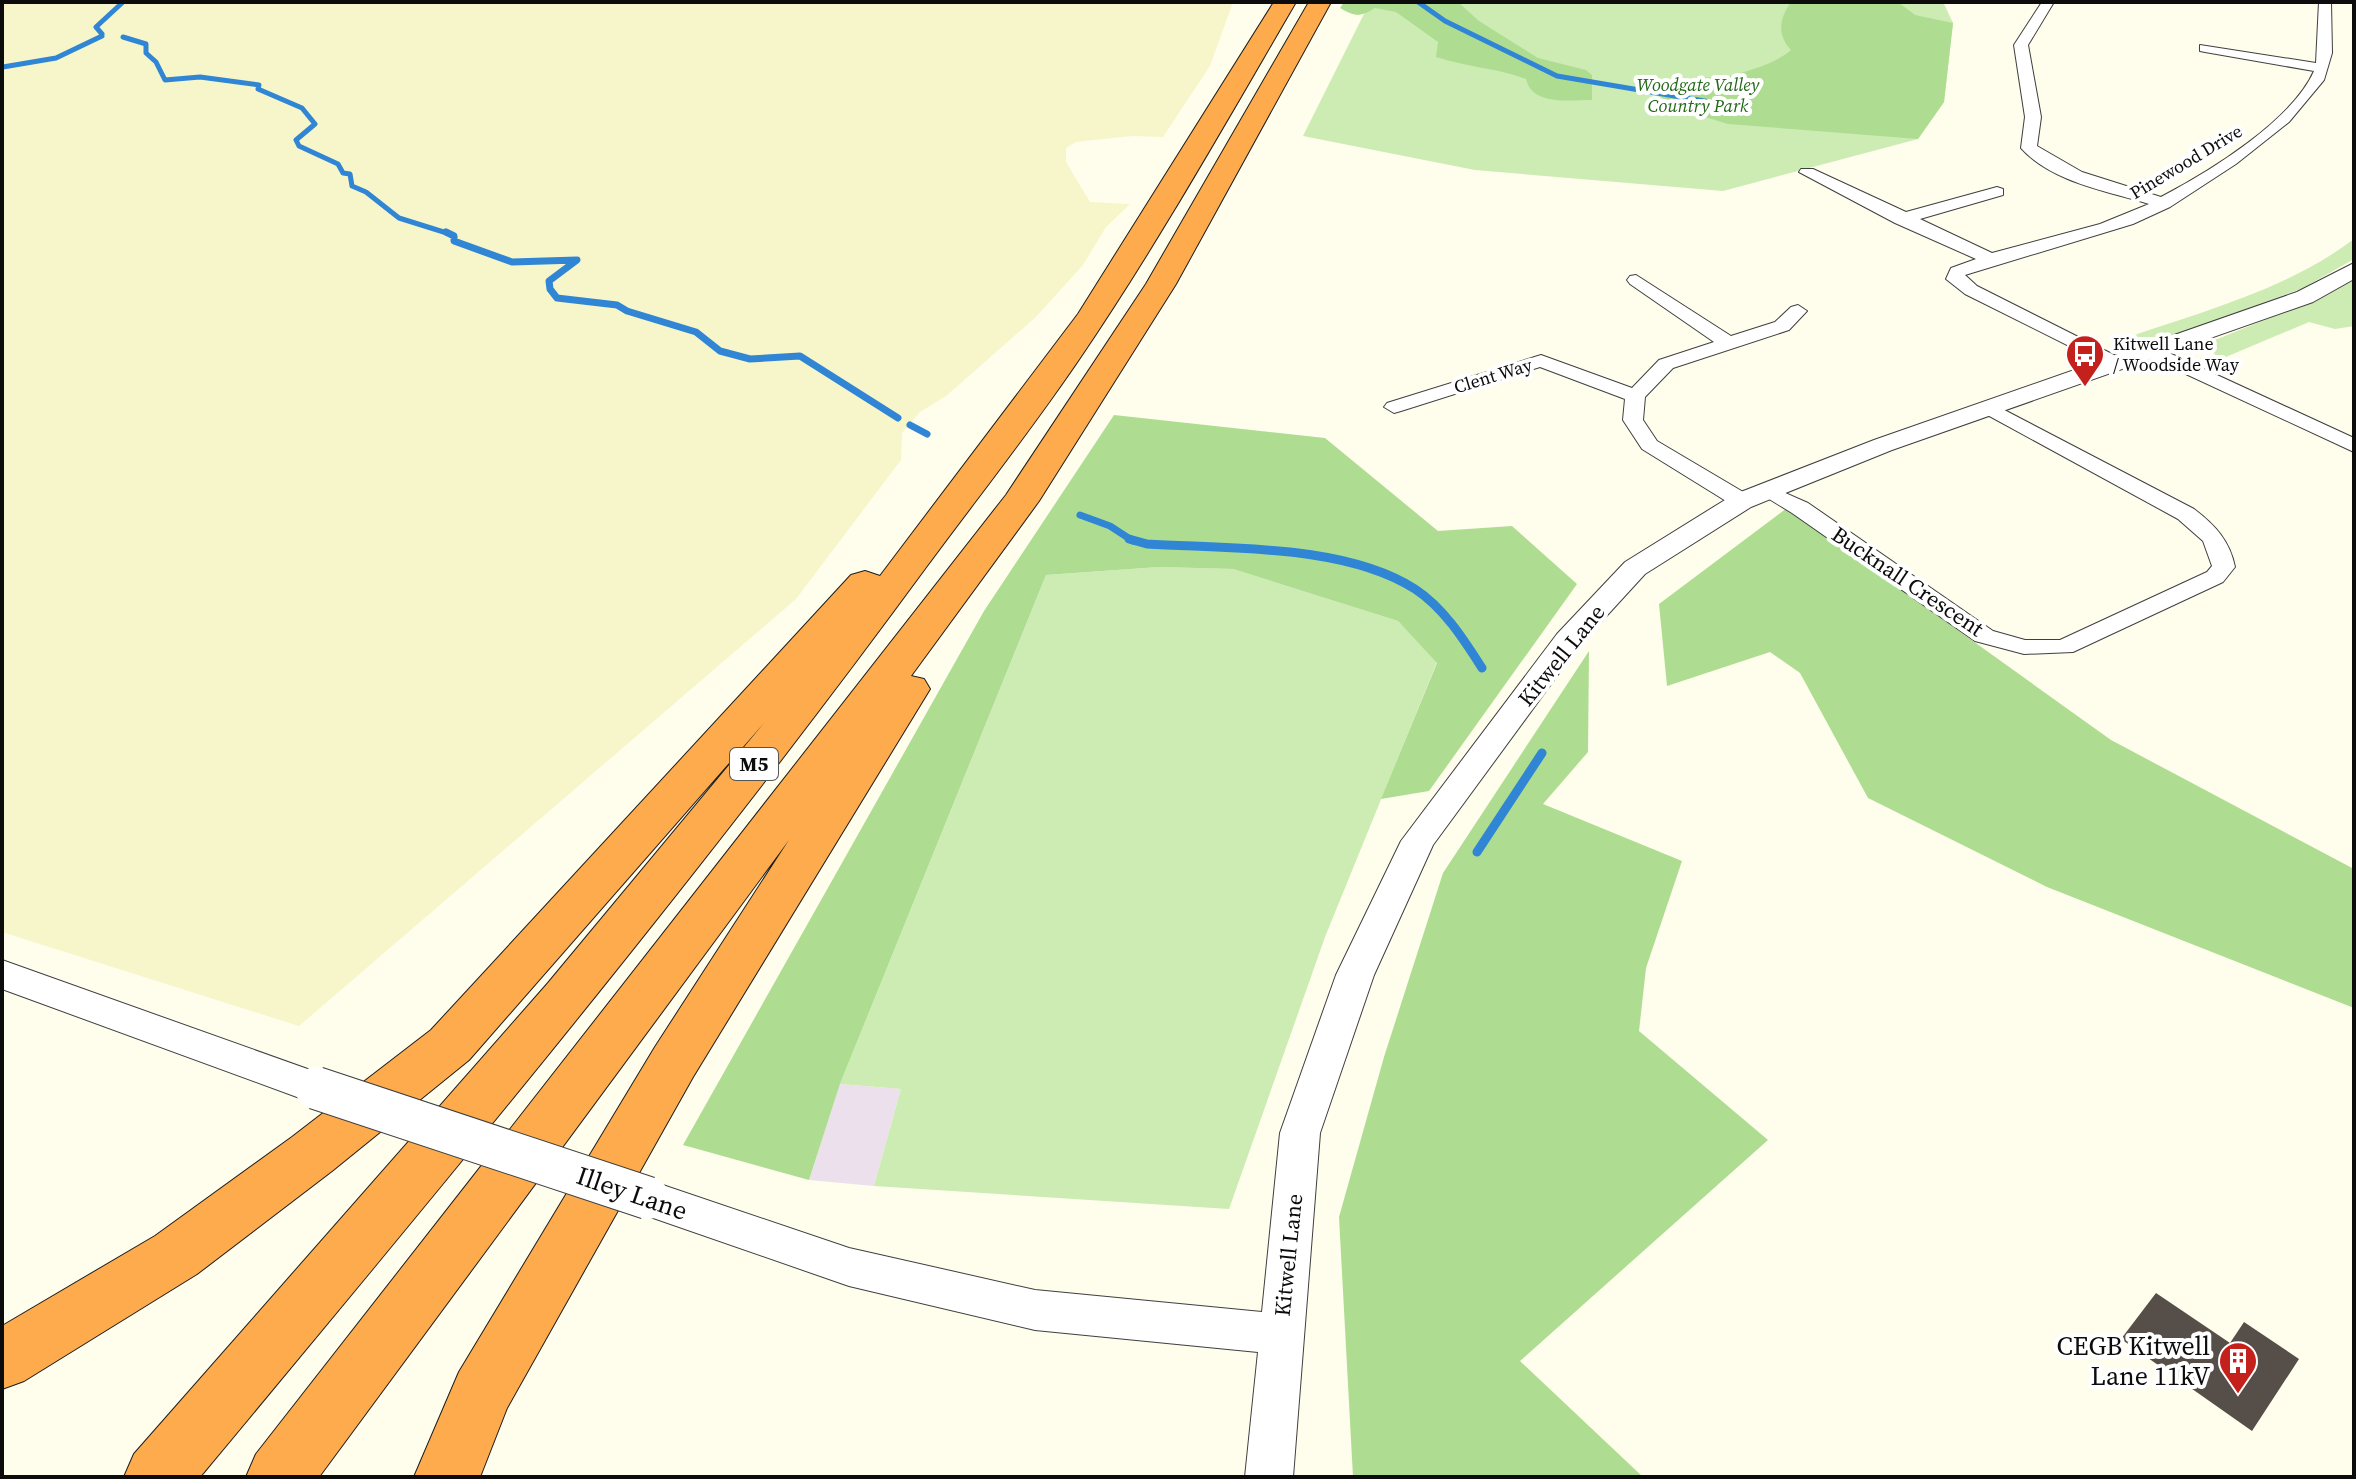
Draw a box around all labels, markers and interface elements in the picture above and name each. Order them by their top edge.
park label: Woodgate Valley Country Park [1637,72,1760,118]
street label: Pinewood Drive [2125,118,2247,205]
place label: Kitwell Lane / Woodside Way [2113,331,2240,377]
bus stop icon: Kitwell Lane / Woodside Way [2064,333,2106,388]
street label: Clent Way [1451,352,1536,399]
street label: Bucknall Crescent [1826,519,1991,643]
street label: Kitwell Lane [1511,598,1611,712]
road number: M5 [730,748,778,780]
street label: Illey Lane [572,1157,692,1229]
street label: Kitwell Lane [1267,1192,1309,1318]
place label: CEGB Kitwell Lane 11kV [2056,1328,2210,1394]
building icon: CEGB Kitwell Lane 11kV [2217,1340,2259,1395]

